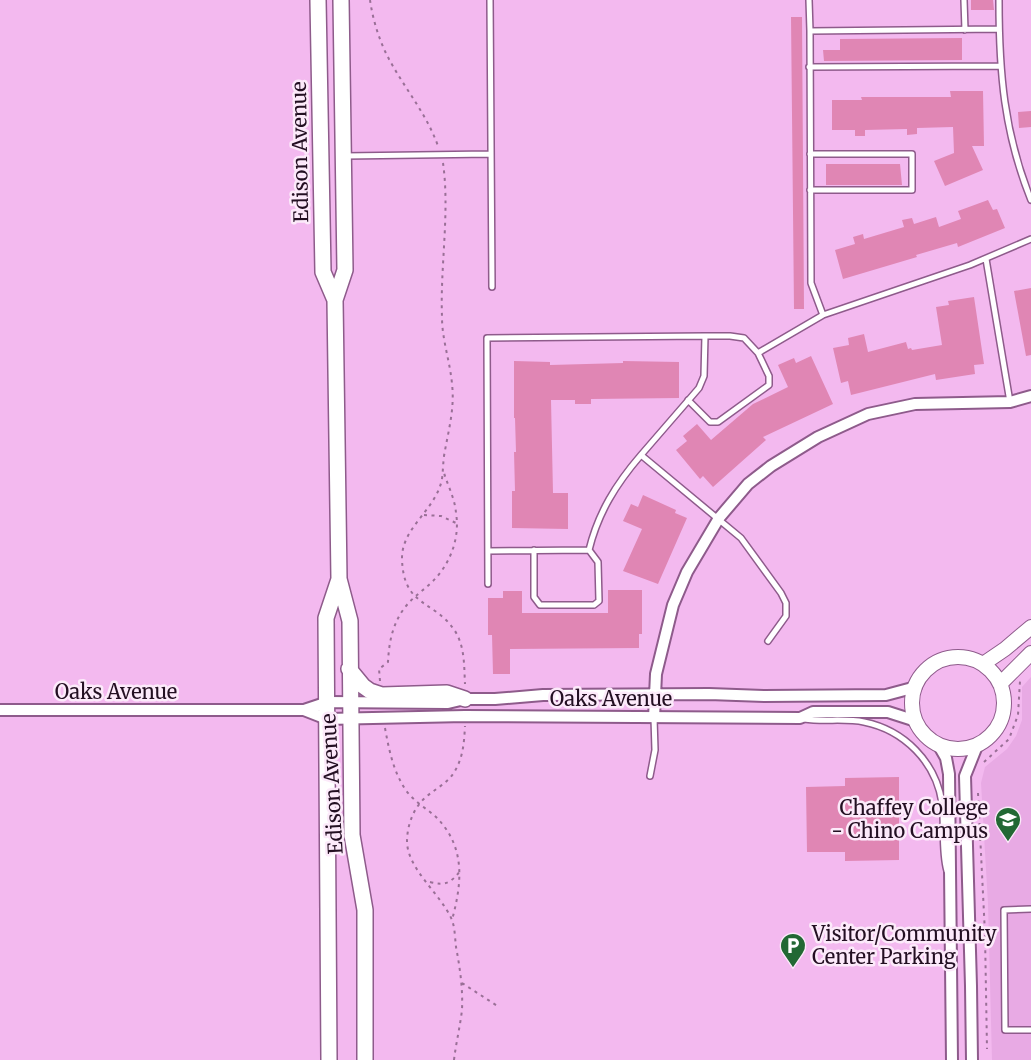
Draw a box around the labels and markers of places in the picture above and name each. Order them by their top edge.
place label: Chaffey College - Chino Campus [831,795,988,843]
school or university icon: Chaffey College - Chino Campus [993,805,1023,843]
place label: Visitor/Community Center Parking [811,921,997,969]
parking icon: Visitor/Community Center Parking [778,931,808,969]

